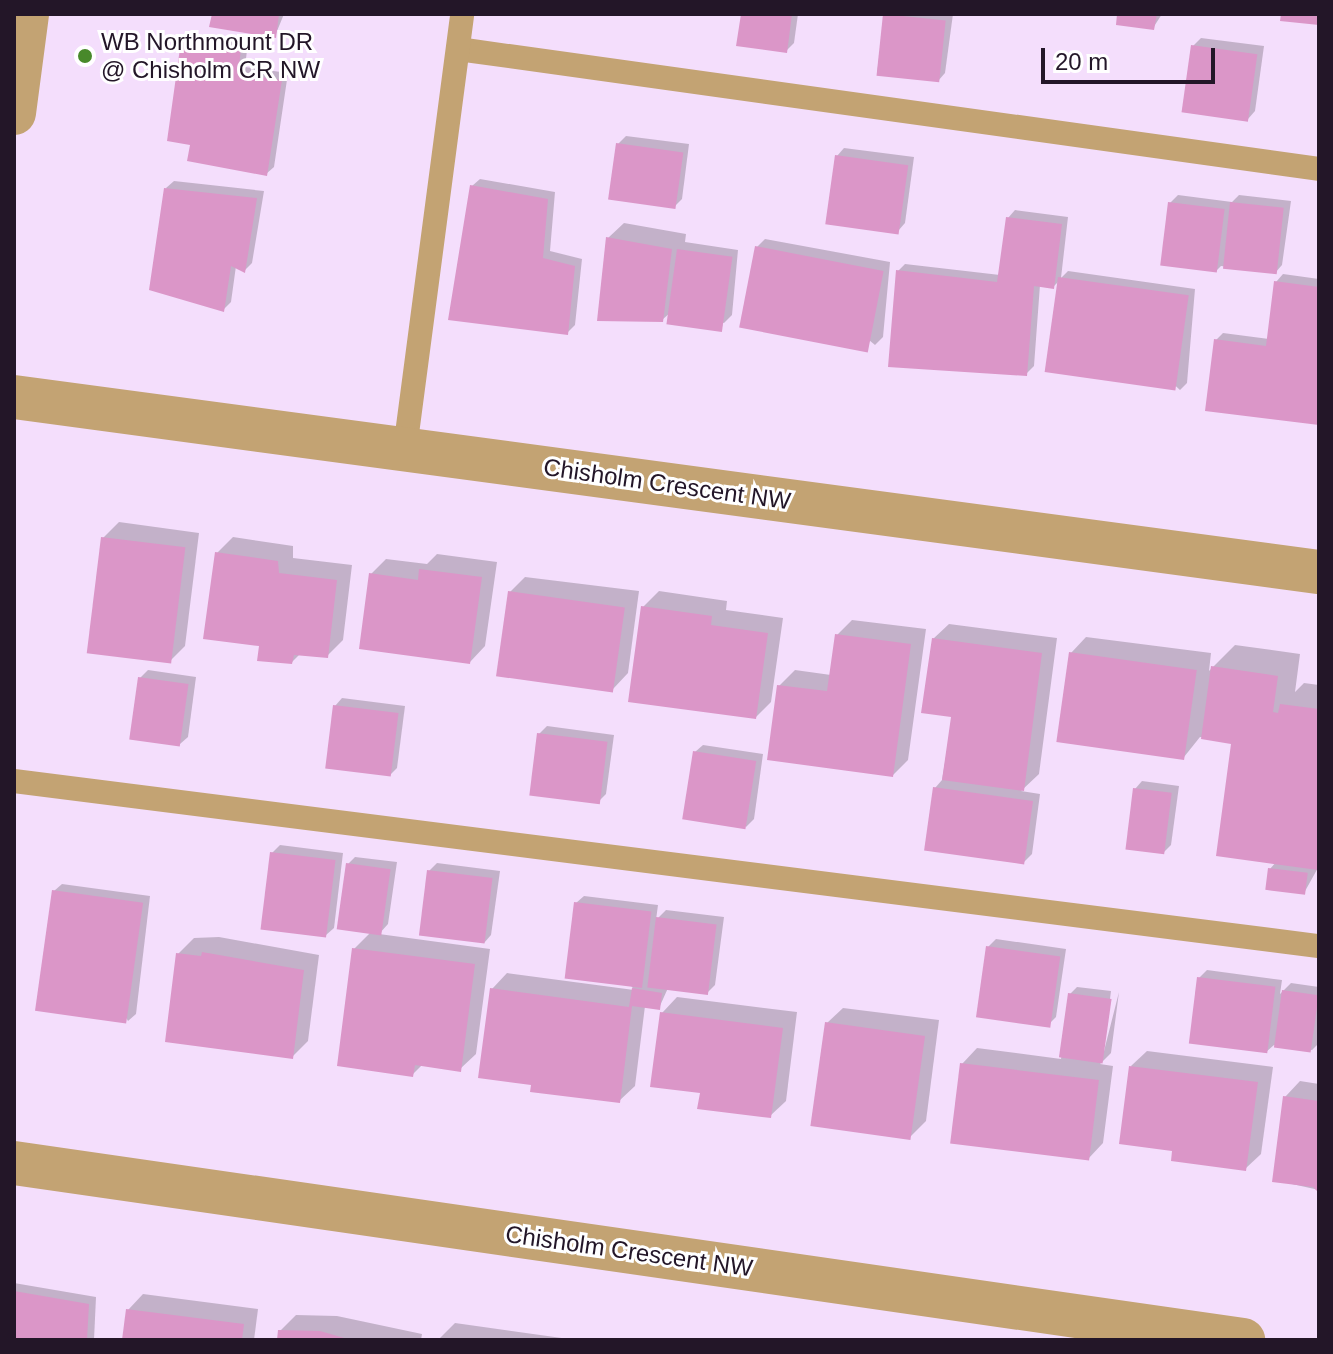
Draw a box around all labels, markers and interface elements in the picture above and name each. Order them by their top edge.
place label: WB Northmount DR @ Chisholm CR NW [101,28,320,84]
scale bar [1045,32,1219,82]
marker: WB Northmount DR @ Chisholm CR NW [76,47,94,65]
text: 20 m [1055,48,1108,75]
street label: Chisholm Crescent NW [542,452,792,516]
street label: Chisholm Crescent NW [504,1219,754,1283]

